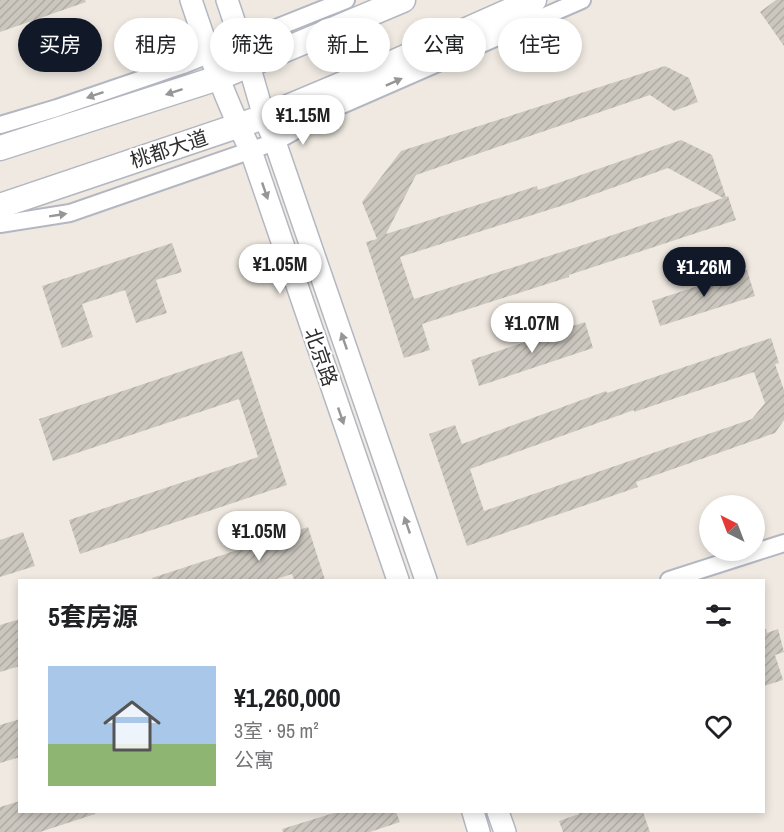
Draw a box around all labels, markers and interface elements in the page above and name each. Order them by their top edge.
chip: 买房 [18,18,102,72]
chip: 租房 [114,18,198,72]
chip: 筛选 [210,18,294,72]
chip: 新上 [306,18,390,72]
chip: 公寓 [402,18,486,72]
chip: 住宅 [498,18,582,72]
one-way arrow [385,77,403,86]
one-way arrow [165,88,183,97]
one-way arrow [86,90,104,100]
pin: ¥1.15M [254,95,352,146]
text: ¥1.15M [276,101,330,128]
street label: 桃都大道 [127,123,211,174]
one-way arrow [260,183,270,201]
one-way arrow [48,210,67,219]
pin: ¥1.05M [231,244,329,295]
pin: ¥1.26M [655,247,753,298]
text: ¥1.05M [253,250,307,277]
text: ¥1.26M [677,253,731,280]
pin: ¥1.07M [483,303,581,354]
text: ¥1.07M [505,309,559,336]
street label: 北京路 [299,324,344,390]
one-way arrow [338,332,348,350]
one-way arrow [337,407,347,425]
north arrow [699,495,765,561]
map controls [699,495,765,561]
pin: ¥1.05M [210,511,308,562]
one-way arrow [401,516,411,534]
text: ¥1.05M [232,517,286,544]
text: 5套房源 [48,599,138,634]
icon: filters [702,599,735,632]
text: ¥1,260,000 [234,680,341,715]
icon: home [96,690,168,762]
icon: heart [702,710,735,743]
text: 3室 · 95 m² [234,717,319,744]
text: 公寓 [234,746,274,773]

